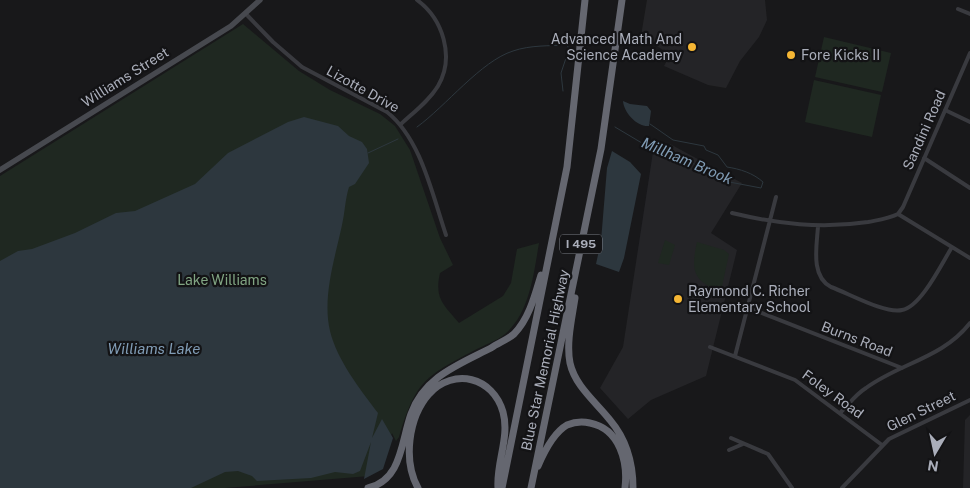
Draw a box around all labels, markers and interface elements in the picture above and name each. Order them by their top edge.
place label: Advanced Math And Science Academy [551,31,682,63]
marker: Advanced Math And Science Academy [686,41,698,53]
street label: Williams Street [78,44,172,110]
place label: Fore Kicks II [801,47,880,63]
marker: Fore Kicks II [785,49,797,61]
street label: Lizotte Drive [324,62,402,116]
street label: Sandini Road [899,88,949,172]
water label: Millham Brook [639,134,736,188]
road number: I 495 [560,234,602,253]
street label: Blue Star Memorial Highway [518,267,572,452]
park label: Lake Williams [177,272,267,288]
place label: Raymond C. Richer Elementary School [688,283,811,315]
marker: Raymond C. Richer Elementary School [672,293,684,305]
street label: Burns Road [819,318,895,360]
water label: Williams Lake [108,340,200,357]
street label: Foley Road [799,366,867,422]
street label: Glen Street [884,387,958,435]
north arrow [910,428,960,478]
text: N [926,457,940,475]

